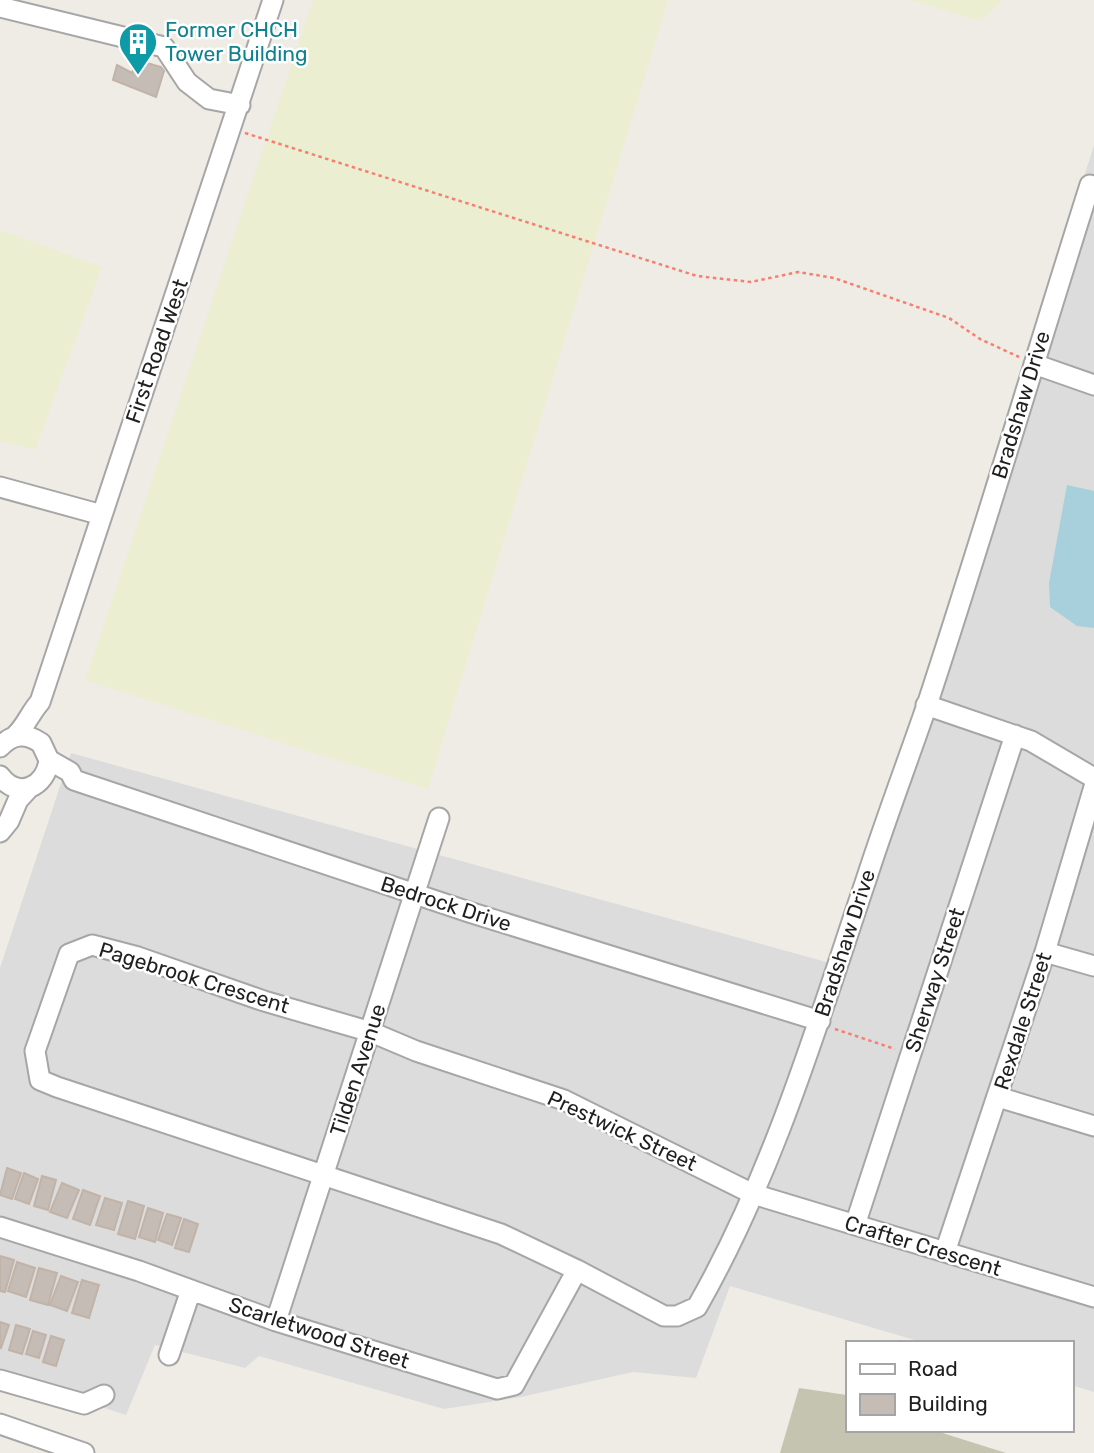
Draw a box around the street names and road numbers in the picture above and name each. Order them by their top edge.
street label: First Road West [120,275,193,426]
street label: Bradshaw Drive [986,328,1055,482]
street label: Bradshaw Drive [809,866,880,1019]
street label: Bedrock Drive [378,871,515,936]
street label: Sherway Street [899,904,970,1055]
street label: Pagebrook Crescent [96,937,292,1018]
street label: Rexdale Street [989,949,1057,1093]
street label: Tilden Avenue [324,1001,391,1139]
street label: Prestwick Street [544,1085,701,1176]
street label: Crafter Crescent [842,1210,1004,1281]
street label: Scarletwood Street [226,1292,413,1373]

